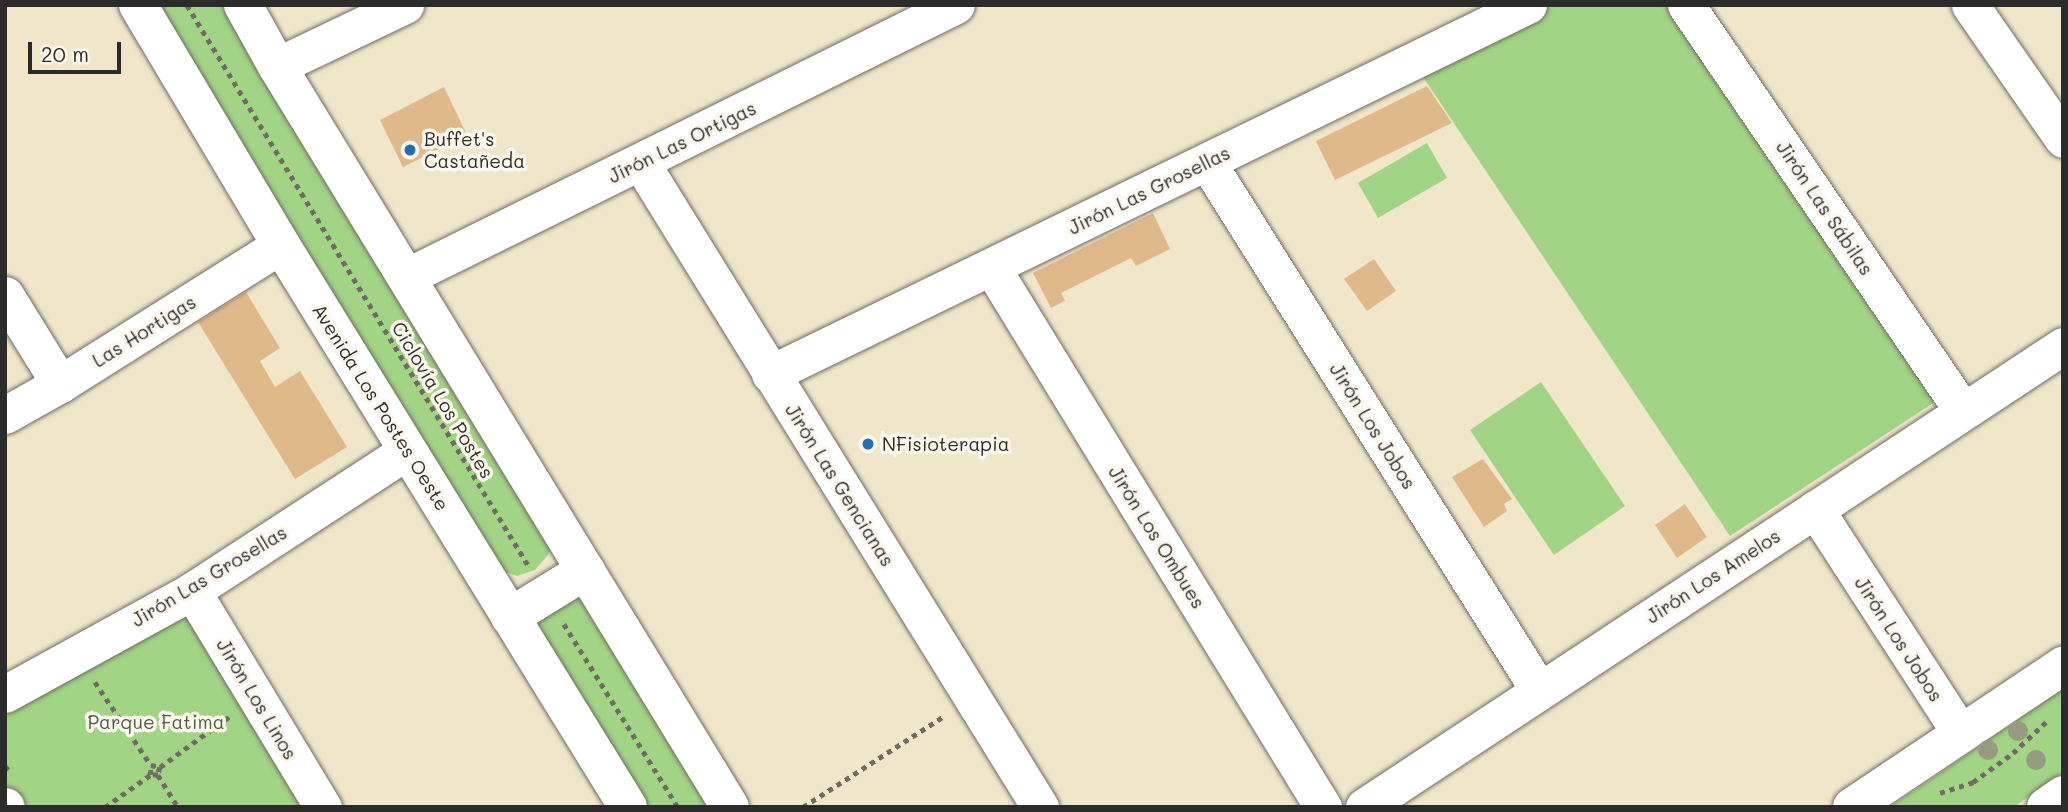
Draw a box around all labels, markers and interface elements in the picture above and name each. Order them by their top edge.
scale bar [32,28,124,72]
text: 20 m [41,40,89,67]
street label: Jirón Las Ortigas [604,96,760,188]
place label: Buffet's Castañeda [424,128,525,172]
street label: Jirón Las Sábilas [1772,137,1878,279]
street label: Jirón Las Grosellas [1064,141,1234,239]
marker: Buffet's Castañeda [402,142,418,158]
street label: Las Hortigas [88,290,200,372]
street label: Avenida Los Postes Oeste [308,299,454,515]
street label: Ciclovía Los Postes [387,318,499,482]
street label: Jirón Los Jobos [1325,359,1421,493]
street label: Jirón Las Gencianas [781,399,899,571]
place label: NFisioterapia [882,433,1010,455]
marker: NFisioterapia [860,436,876,452]
street label: Jirón Los Ombues [1104,461,1210,613]
street label: Jirón Las Grosellas [127,521,291,631]
street label: Jirón Los Amelos [1642,524,1784,628]
street label: Jirón Los Jobos [1850,572,1948,706]
street label: Jirón Los Linos [212,634,302,764]
park label: Parque Fatima [87,711,225,733]

